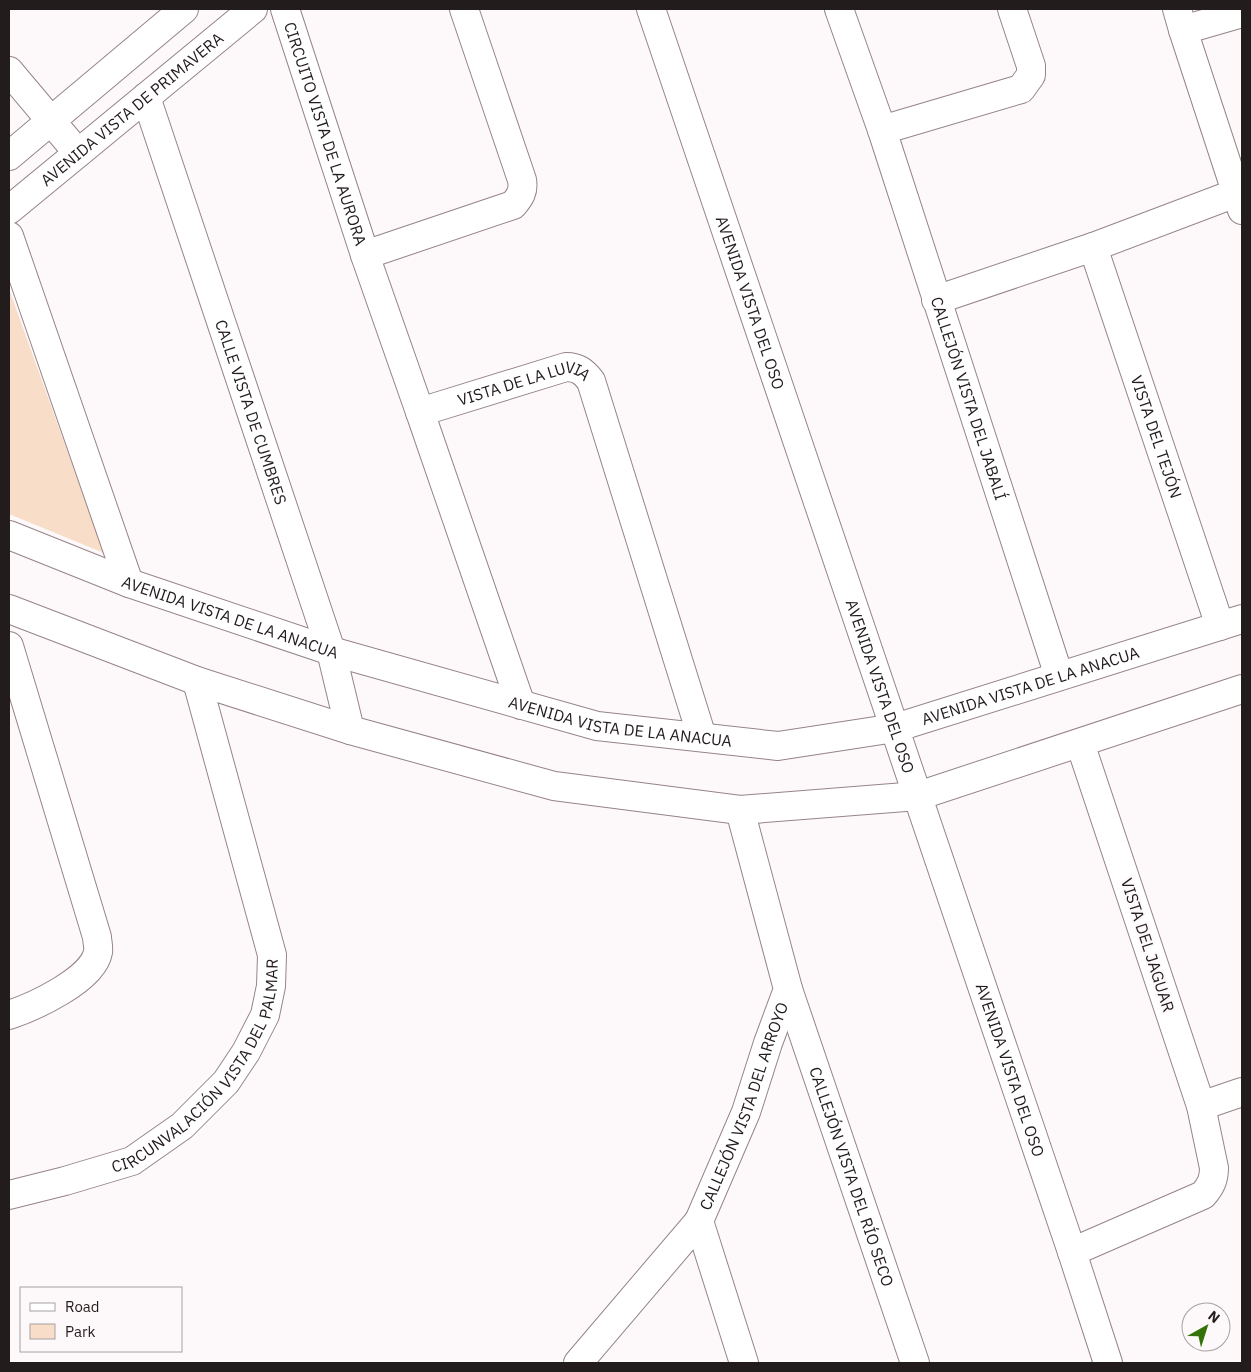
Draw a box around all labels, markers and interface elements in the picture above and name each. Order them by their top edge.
street label: CIRCUITO VISTA DE LA AURORA [280,19,371,248]
street label: AVENIDA VISTA DE PRIMAVERA [36,28,227,190]
street label: AVENIDA VISTA DEL OSO [712,213,789,392]
street label: CALLEJÓN VISTA DEL JABALÍ [927,294,1012,502]
street label: CALLE VISTA DE CUMBRES [211,317,291,507]
street label: VISTA DE LA LUVIA [455,357,595,410]
street label: VISTA DEL TEJÓN [1127,373,1186,501]
street label: AVENIDA VISTA DE LA ANACUA [119,571,341,663]
street label: AVENIDA VISTA DEL OSO [842,597,919,776]
street label: AVENIDA VISTA DE LA ANACUA [919,642,1142,729]
street label: AVENIDA VISTA DE LA ANACUA [506,692,733,751]
street label: VISTA DEL JAGUAR [1117,876,1179,1014]
street label: CIRCUNVALACIÓN VISTA DEL PALMAR [109,958,282,1177]
street label: AVENIDA VISTA DEL OSO [972,980,1049,1159]
street label: CALLEJÓN VISTA DEL ARROYO [695,999,792,1213]
street label: CALLEJÓN VISTA DEL RÍO SECO [805,1064,898,1289]
legend [20,1287,182,1352]
text: Road [65,1297,100,1316]
north arrow [1181,1302,1231,1352]
text: N [1205,1307,1224,1327]
text: Park [65,1322,95,1341]

